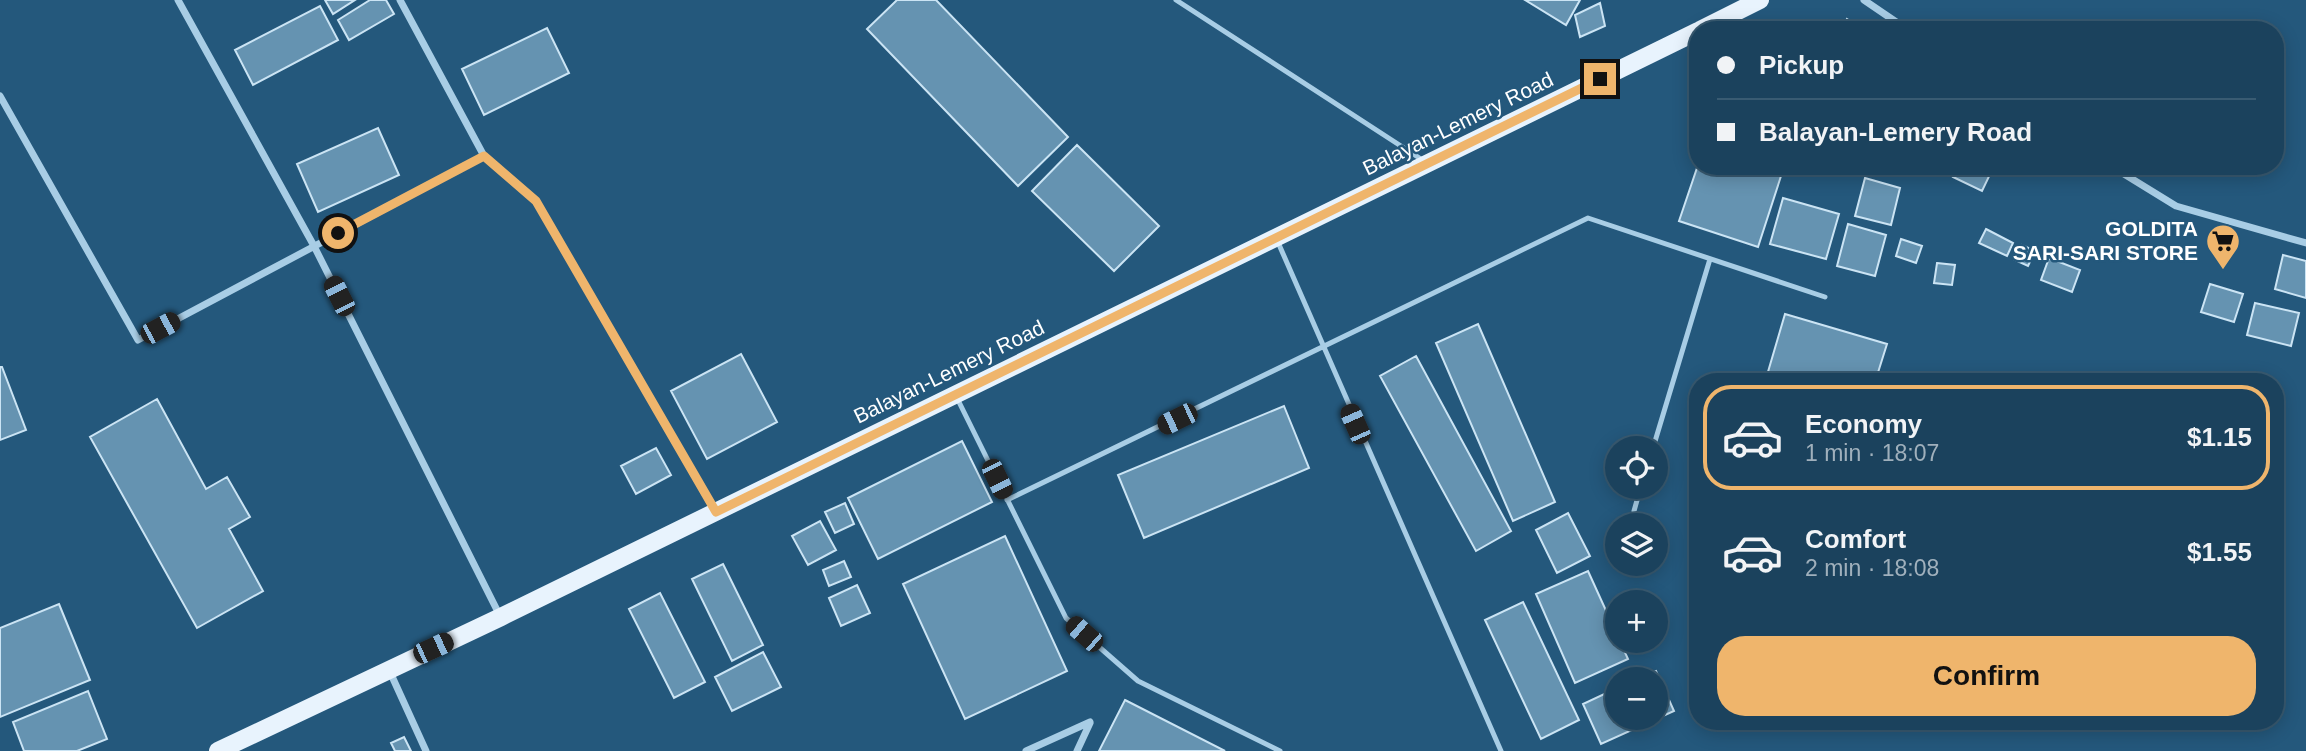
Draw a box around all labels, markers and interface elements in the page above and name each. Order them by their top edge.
text: Pickup [1759,50,1844,80]
route end [1584,63,1616,95]
street label: Balayan-Lemery Road [1359,67,1557,180]
text: Balayan-Lemery Road [1759,117,2032,147]
route start [322,217,354,249]
place label: GOLDITA SARI-SARI STORE [2013,217,2198,264]
supermarket icon: GOLDITA SARI-SARI STORE [2204,222,2242,271]
car [321,273,358,319]
car [137,309,184,347]
street label: Balayan-Lemery Road [850,315,1048,428]
car [1154,400,1201,438]
car [1337,401,1374,447]
icon: car [1721,406,1784,469]
text: Economy [1805,409,1922,439]
text: $1.15 [2187,422,2252,452]
map controls [1605,436,1668,730]
button: locate [1605,436,1668,499]
text: 1 min · 18:07 [1805,440,1939,466]
car [979,456,1016,502]
button: layers [1605,513,1668,576]
icon: car [1721,521,1784,584]
text: Comfort [1805,524,1906,554]
text: $1.55 [2187,537,2252,567]
text: 2 min · 18:08 [1805,555,1939,581]
button: + [1605,590,1668,653]
car [1062,612,1107,656]
car [410,630,457,666]
button: Confirm [1717,636,2256,716]
button: − [1605,667,1668,730]

